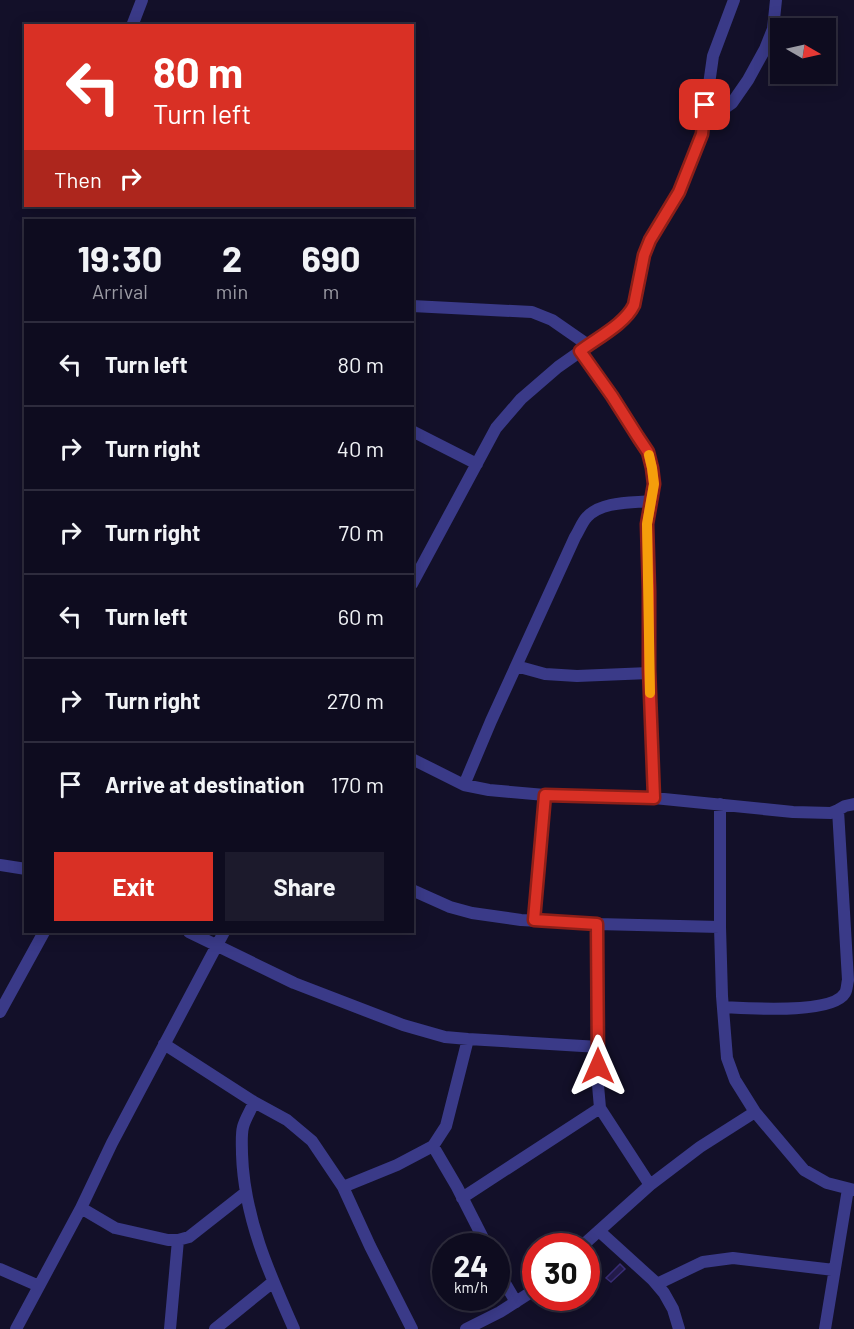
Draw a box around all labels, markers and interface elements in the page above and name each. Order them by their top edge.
north arrow [770,18,836,84]
map controls [770,18,836,84]
text: 80 m [153,46,243,96]
icon: left [54,48,132,126]
pin [679,79,730,130]
icon: arrive [688,88,721,121]
text: Turn left [153,97,251,129]
icon: right [114,162,147,195]
text: Then [54,166,102,192]
text: 19:30 [77,236,162,279]
text: 2 [222,236,242,279]
text: 690 [302,236,361,279]
text: Arrival [92,279,148,303]
text: min [216,279,248,303]
text: m [323,279,339,303]
icon: left [54,348,87,381]
text: Turn left [105,351,188,377]
text: 80 m [338,351,384,377]
icon: right [54,432,87,465]
text: Turn right [105,435,200,461]
text: 40 m [337,435,384,461]
icon: right [54,516,87,549]
text: Turn right [105,519,200,545]
text: 70 m [339,519,384,545]
icon: left [54,600,87,633]
text: Turn left [105,603,188,629]
text: 60 m [338,603,384,629]
icon: right [54,684,87,717]
text: Turn right [105,687,200,713]
text: 270 m [327,687,384,713]
icon: arrive [54,768,87,801]
text: Arrive at destination [105,771,304,797]
text: 170 m [331,771,384,797]
button: Exit [54,852,213,921]
button: Share [225,852,384,921]
position arrow [566,1034,630,1098]
speed limit sign: 30 [522,1233,600,1311]
text: 24 [454,1247,488,1283]
text: km/h [454,1278,488,1296]

